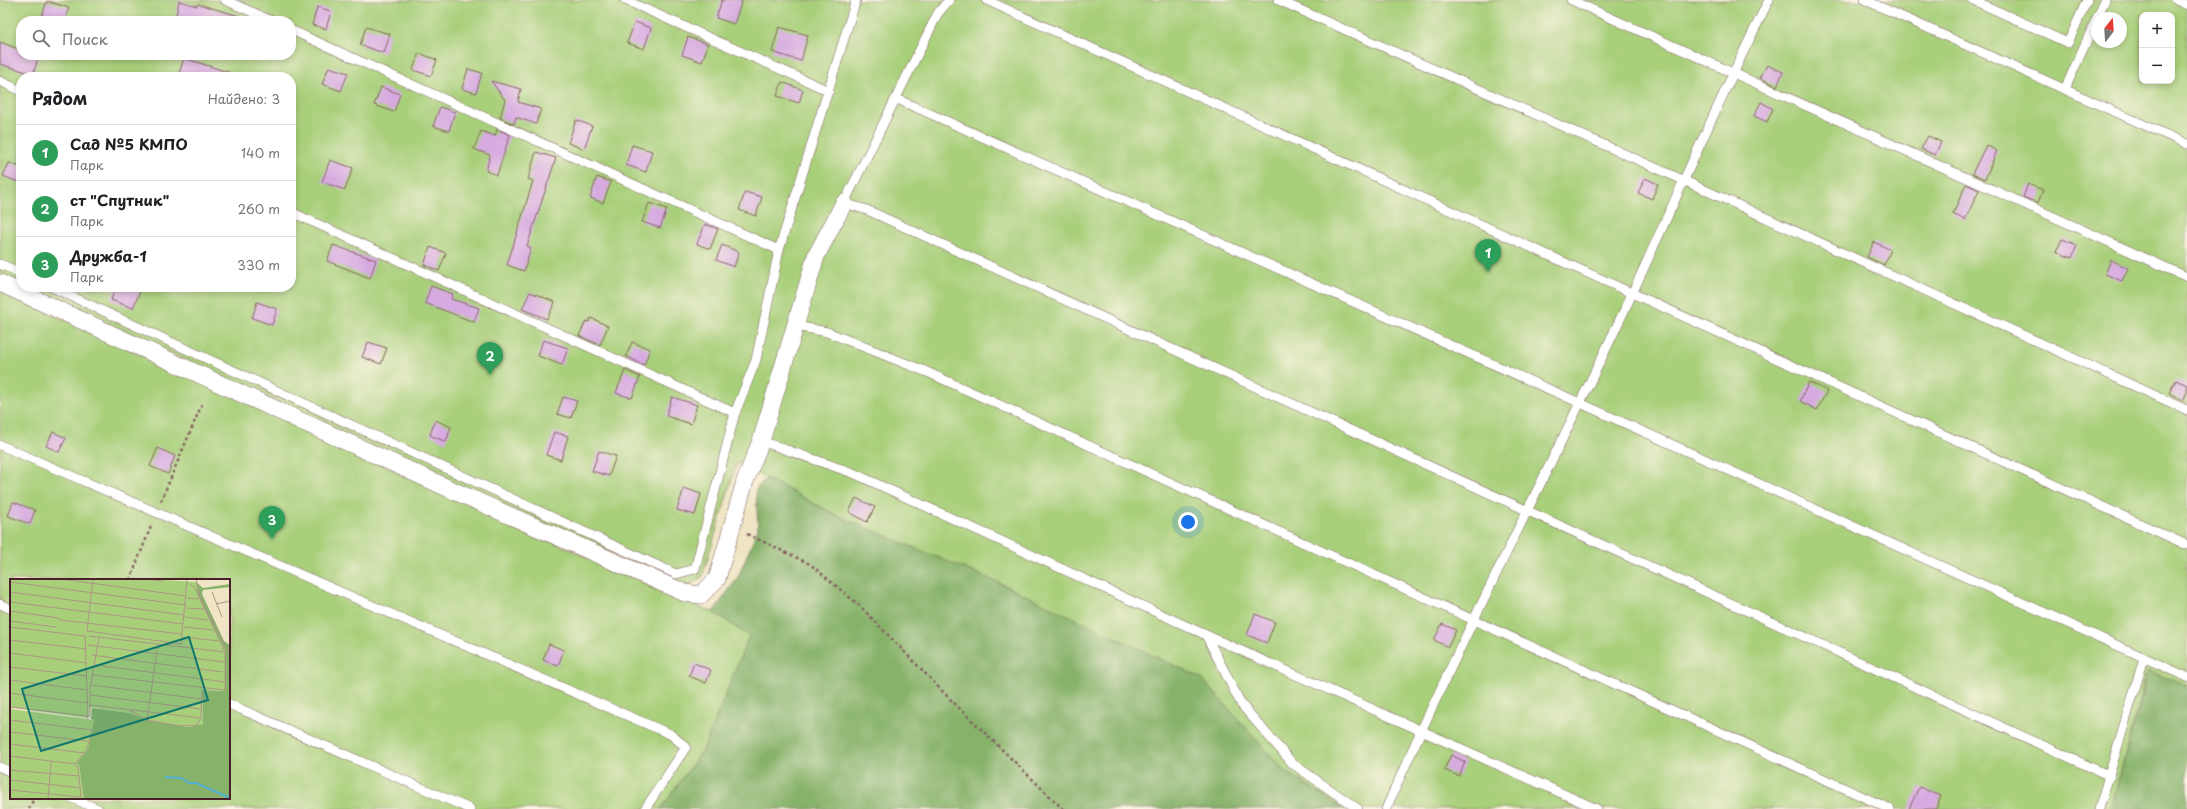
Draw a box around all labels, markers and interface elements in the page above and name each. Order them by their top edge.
north arrow [2091,12,2127,48]
map controls [2139,12,2175,84]
button: + [2139,12,2175,48]
search box [16,16,296,60]
icon: search [30,27,52,49]
text: Поиск [62,27,108,50]
button: − [2139,48,2175,84]
text: Рядом [32,85,87,111]
text: Найдено: 3 [208,89,280,108]
text: Сад №5 КМПО [70,132,188,155]
text: 1 [42,143,48,162]
text: 140 m [241,143,280,162]
text: Парк [70,155,104,174]
text: ст "Спутник" [70,188,169,211]
text: 2 [40,199,50,218]
text: 260 m [238,199,280,218]
text: Парк [70,211,104,230]
pin: 1 [1475,239,1501,272]
text: Дружба-1 [70,244,147,267]
text: 3 [41,255,49,274]
text: 330 m [237,255,280,274]
text: Парк [70,267,104,286]
pin: 2 [477,342,503,375]
pin: 3 [259,506,285,539]
your location [1178,512,1198,532]
inset map [10,579,230,799]

